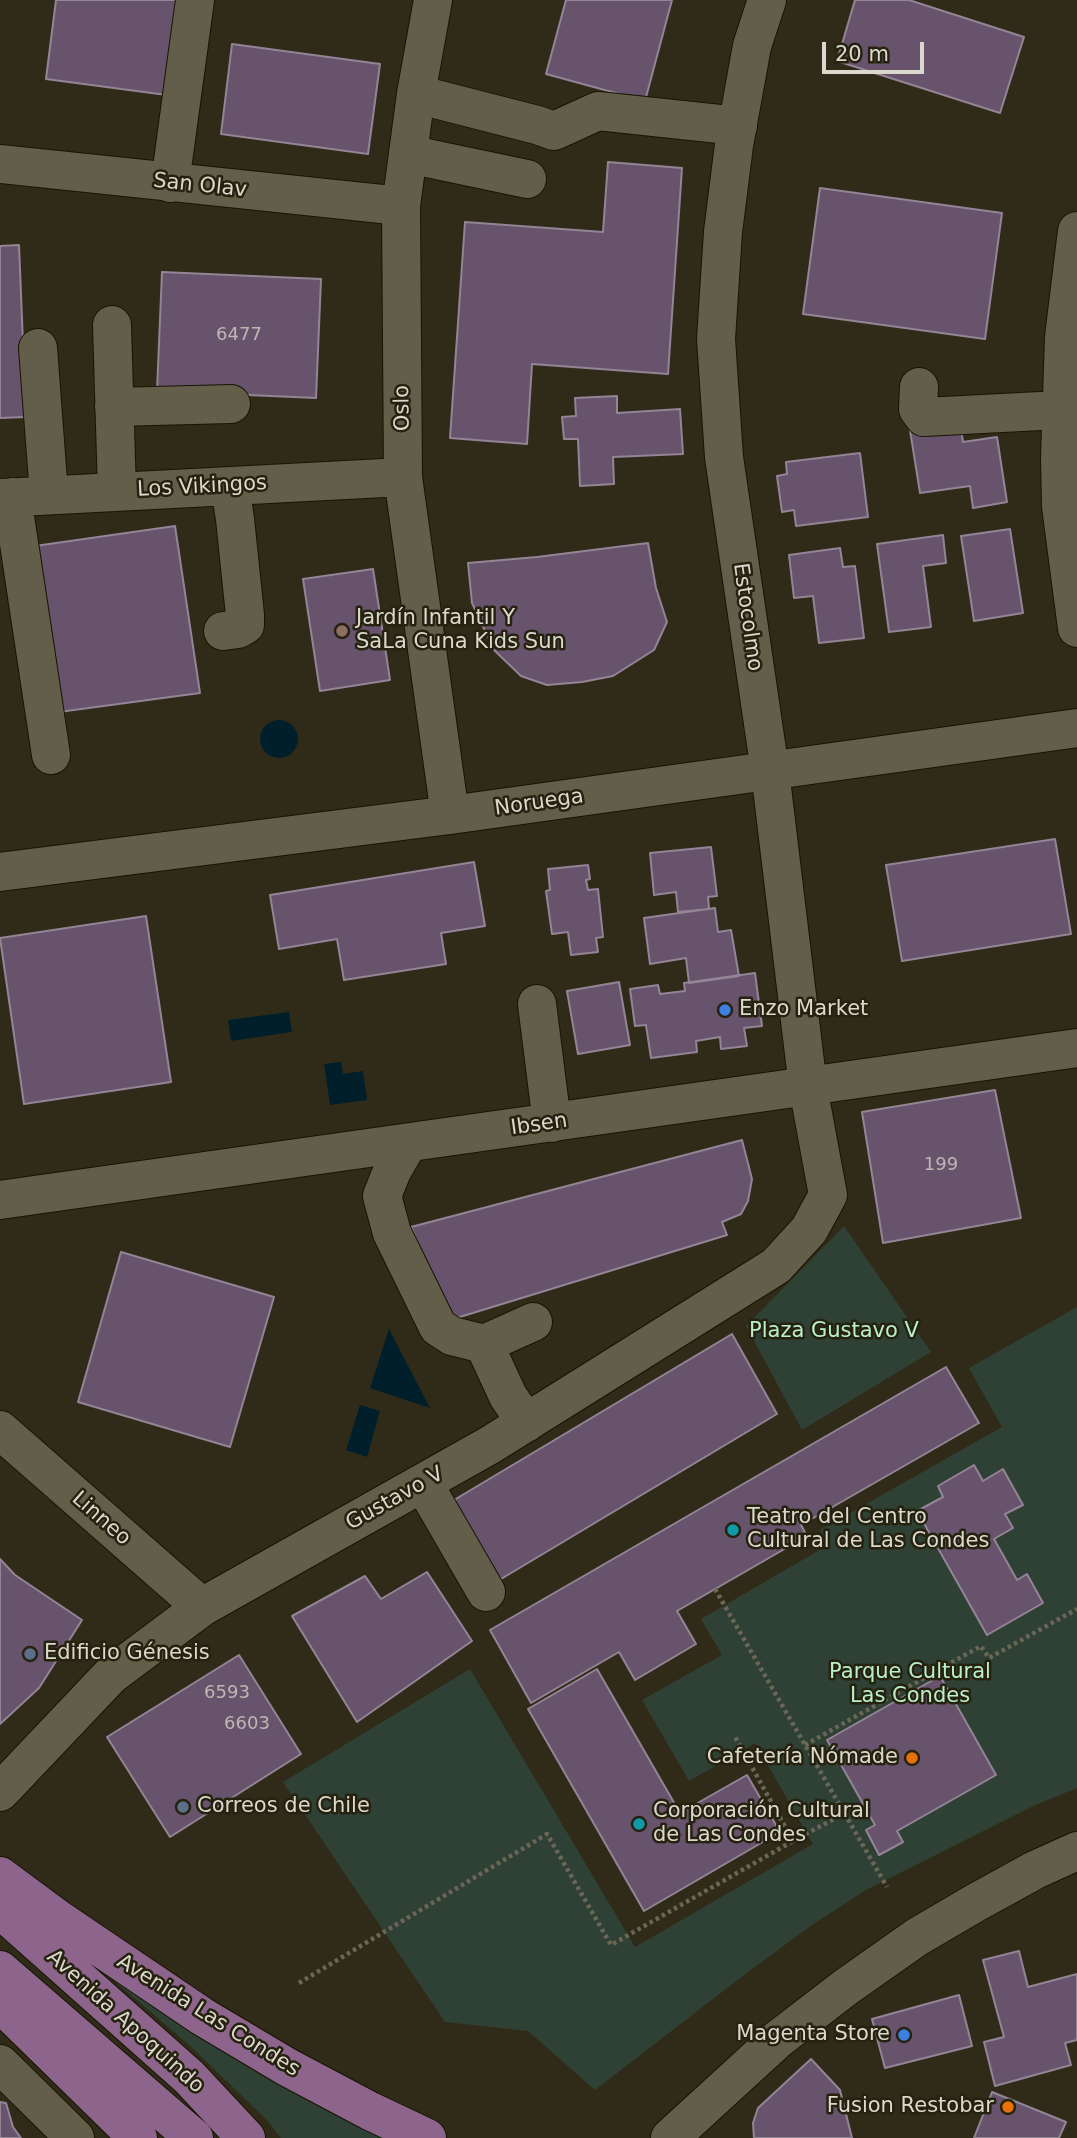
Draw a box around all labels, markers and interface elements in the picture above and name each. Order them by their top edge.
scale bar [825,28,926,72]
text: 20 m [835,42,889,66]
street label: San Olav [152,169,248,203]
house number: 6477 [216,324,262,346]
street label: Oslo [390,385,416,431]
street label: Los Vikingos [136,471,268,503]
street label: Estocolmo [727,561,767,673]
place label: Jardín Infantil Y SaLa Cuna Kids Sun [356,606,565,656]
marker: Jardín Infantil Y SaLa Cuna Kids Sun [334,623,350,639]
street label: Noruega [493,784,585,822]
place label: Enzo Market [739,997,868,1023]
marker: Enzo Market [717,1002,733,1018]
street label: Ibsen [509,1109,569,1141]
house number: 199 [924,1154,958,1176]
park label: Plaza Gustavo V [749,1319,919,1345]
street label: Gustavo V [342,1462,448,1536]
street label: Linneo [66,1487,136,1551]
place label: Teatro del Centro Cultural de Las Condes [747,1505,989,1555]
marker: Teatro del Centro Cultural de Las Condes [725,1522,741,1538]
place label: Edificio Génesis [44,1641,210,1667]
marker: Edificio Génesis [22,1646,38,1662]
park label: Parque Cultural Las Condes [829,1660,991,1710]
house number: 6593 [204,1682,250,1704]
house number: 6603 [224,1713,270,1735]
place label: Cafetería Nómade [707,1745,898,1771]
marker: Cafetería Nómade [904,1750,920,1766]
place label: Correos de Chile [197,1794,370,1820]
marker: Correos de Chile [175,1799,191,1815]
place label: Corporación Cultural de Las Condes [653,1799,870,1849]
marker: Corporación Cultural de Las Condes [631,1816,647,1832]
street label: Avenida Apoquindo [41,1945,209,2099]
street label: Avenida Las Condes [112,1949,304,2083]
place label: Magenta Store [736,2022,890,2048]
marker: Magenta Store [896,2027,912,2043]
place label: Fusion Restobar [827,2094,994,2120]
marker: Fusion Restobar [1000,2099,1016,2115]

